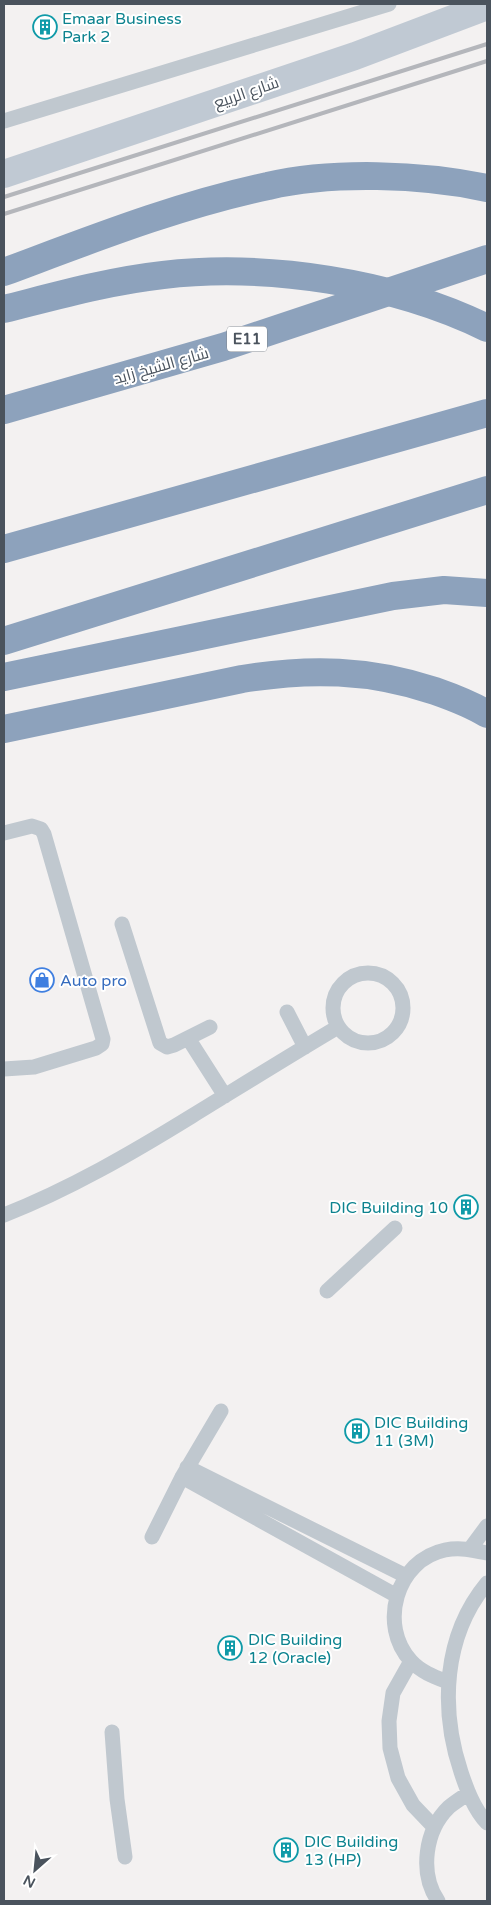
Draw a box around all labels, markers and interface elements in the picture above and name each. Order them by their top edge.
place label: Emaar Business Park 2 [62,9,182,47]
building icon: Emaar Business Park 2 [32,14,58,40]
street label: شارع الربيع [211,72,282,114]
road number: E11 [227,326,267,352]
street label: شارع الشيخ زايد [111,343,211,390]
shop icon: Auto pro [29,967,55,993]
place label: Auto pro [60,971,127,991]
building icon: DIC Building 10 [453,1194,479,1220]
place label: DIC Building 10 [329,1198,448,1218]
place label: DIC Building 11 (3M) [374,1413,468,1451]
building icon: DIC Building 11 (3M) [344,1418,370,1444]
place label: DIC Building 12 (Oracle) [248,1630,342,1668]
building icon: DIC Building 12 (Oracle) [217,1635,243,1661]
place label: DIC Building 13 (HP) [304,1832,398,1870]
building icon: DIC Building 13 (HP) [273,1837,299,1863]
north arrow [10,1845,60,1895]
text: N [20,1871,38,1891]

